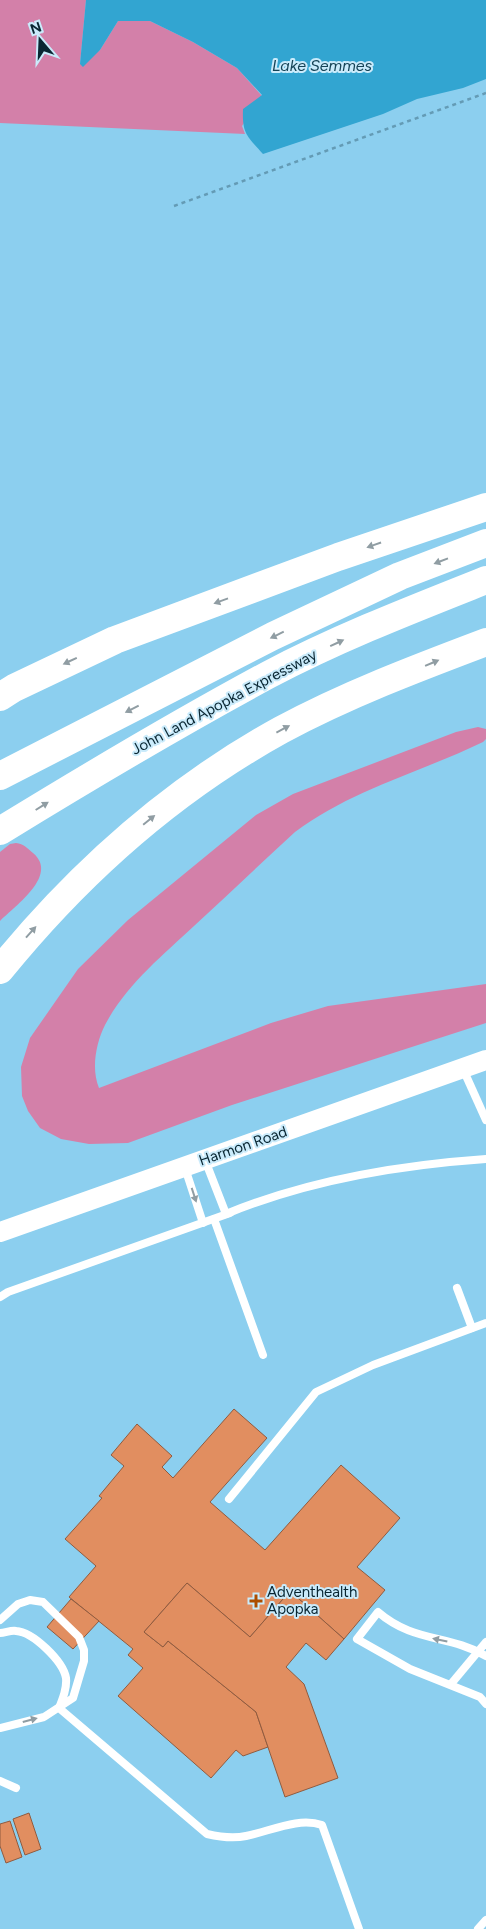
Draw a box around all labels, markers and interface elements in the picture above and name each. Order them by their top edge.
north arrow [15,15,65,65]
text: N [28,18,44,38]
water label: Lake Semmes [272,56,372,75]
one-way arrow [366,542,381,549]
one-way arrow [433,558,448,565]
one-way arrow [213,597,228,605]
one-way arrow [269,631,284,639]
one-way arrow [330,639,344,647]
street label: John Land Apopka Expressway [128,645,320,759]
one-way arrow [63,657,77,665]
one-way arrow [425,659,439,667]
one-way arrow [125,705,139,713]
one-way arrow [276,725,290,733]
one-way arrow [35,801,48,810]
one-way arrow [142,815,155,826]
one-way arrow [26,926,37,939]
street label: Harmon Road [197,1123,289,1169]
one-way arrow [190,1188,198,1203]
place label: Adventhealth Apopka [267,1583,357,1618]
marker: Adventhealth Apopka [249,1594,263,1608]
one-way arrow [433,1636,448,1644]
one-way arrow [23,1716,38,1724]

